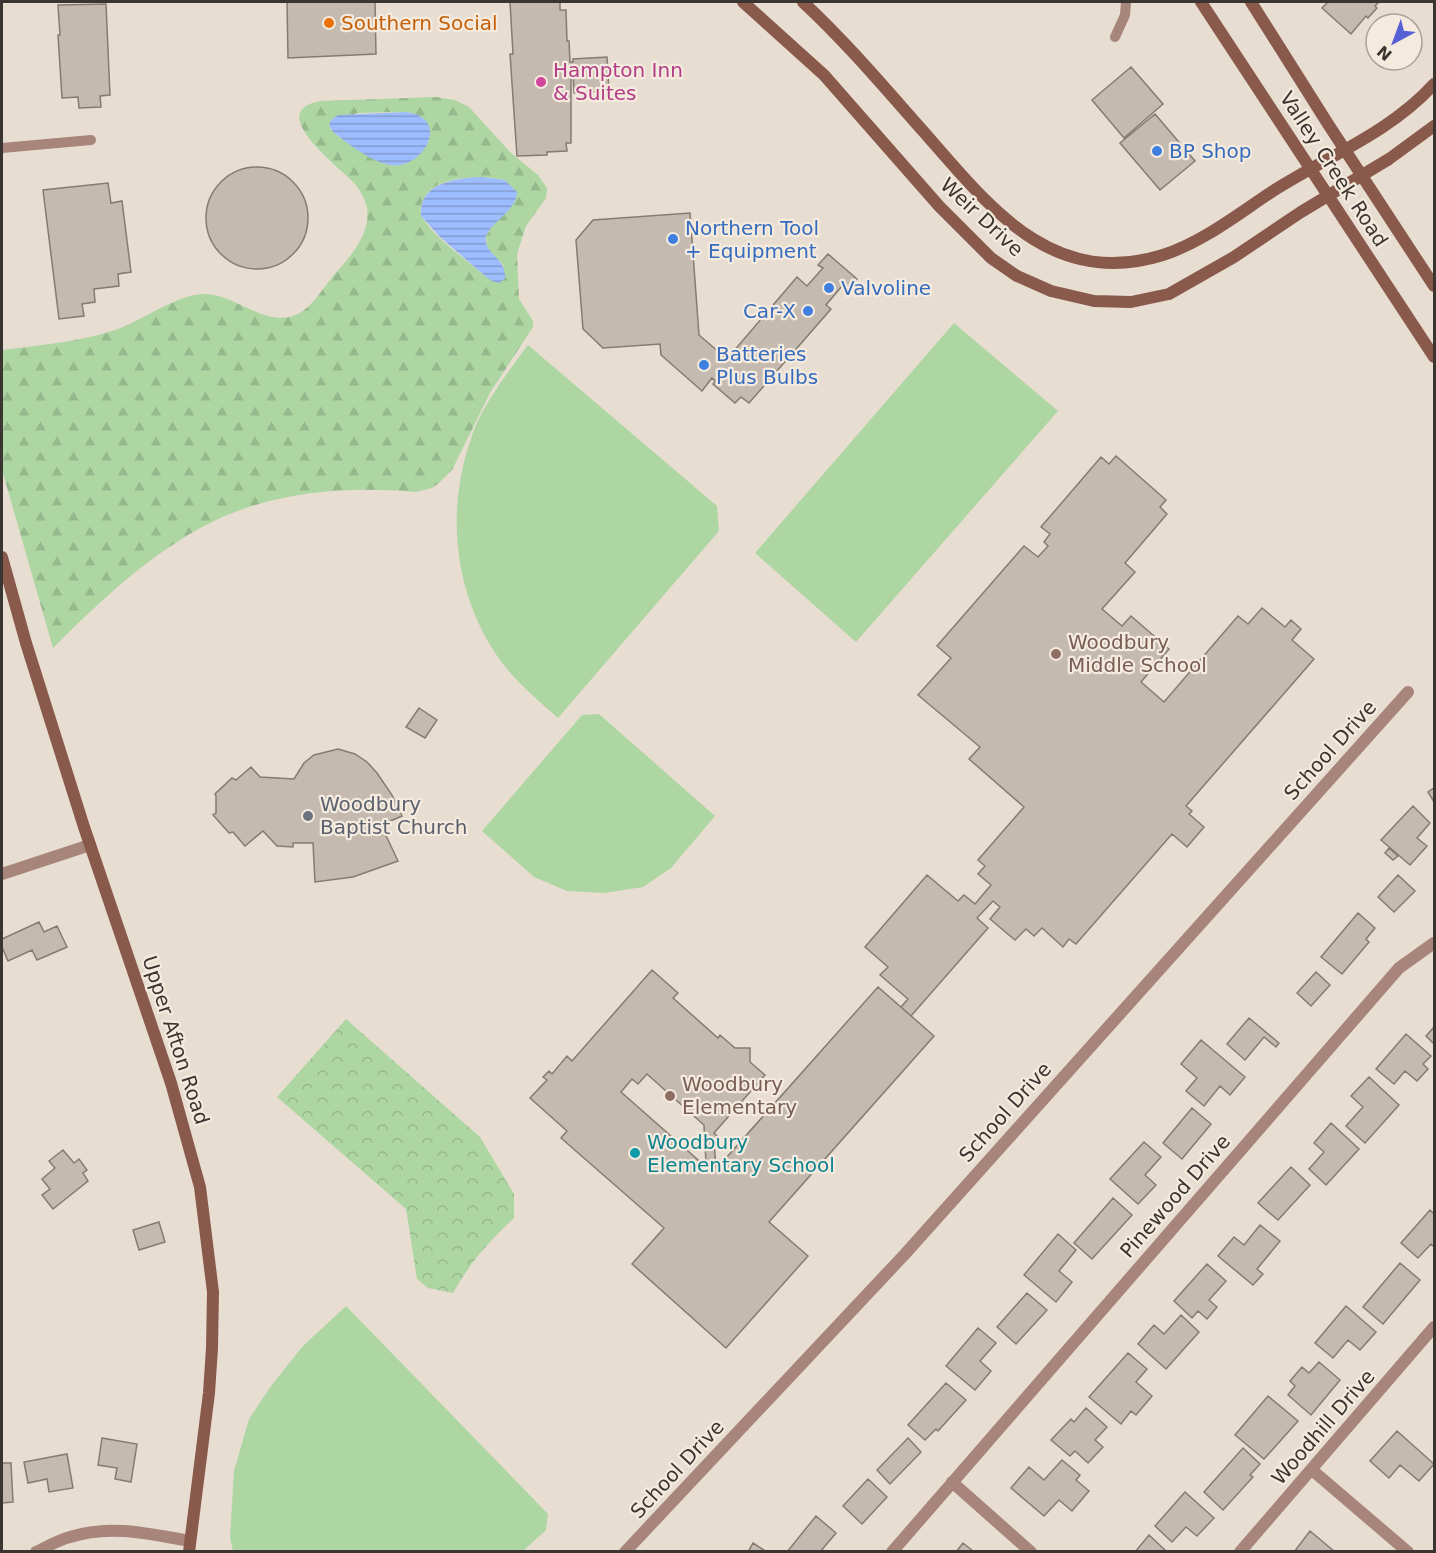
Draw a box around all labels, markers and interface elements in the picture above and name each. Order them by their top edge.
place label: Southern Social [341,11,498,35]
north arrow [1364,12,1424,72]
marker: Southern Social [322,16,336,30]
text: N [1373,41,1396,65]
place label: Hampton Inn & Suites [553,58,683,105]
marker: Hampton Inn & Suites [534,75,548,89]
street label: Valley Creek Road [1275,87,1393,251]
place label: BP Shop [1169,139,1251,163]
marker: BP Shop [1150,144,1164,158]
street label: Weir Drive [936,173,1028,261]
place label: Northern Tool + Equipment [685,216,819,263]
marker: Northern Tool + Equipment [666,232,680,246]
place label: Valvoline [841,276,931,300]
marker: Valvoline [822,281,836,295]
place label: Car-X [743,299,796,323]
marker: Car-X [801,304,815,318]
place label: Batteries Plus Bulbs [716,342,818,389]
marker: Batteries Plus Bulbs [697,358,711,372]
place label: Woodbury Middle School [1068,630,1207,677]
marker: Woodbury Middle School [1049,647,1063,661]
street label: School Drive [1279,695,1381,805]
place label: Woodbury Baptist Church [320,792,467,839]
marker: Woodbury Baptist Church [301,809,315,823]
street label: Upper Afton Road [137,953,215,1127]
street label: School Drive [954,1057,1056,1167]
place label: Woodbury Elementary [682,1072,797,1119]
marker: Woodbury Elementary [663,1089,677,1103]
street label: Pinewood Drive [1115,1129,1235,1263]
place label: Woodbury Elementary School [647,1130,835,1177]
marker: Woodbury Elementary School [628,1146,642,1160]
street label: Woodhill Drive [1266,1364,1380,1490]
street label: School Drive [625,1415,729,1523]

